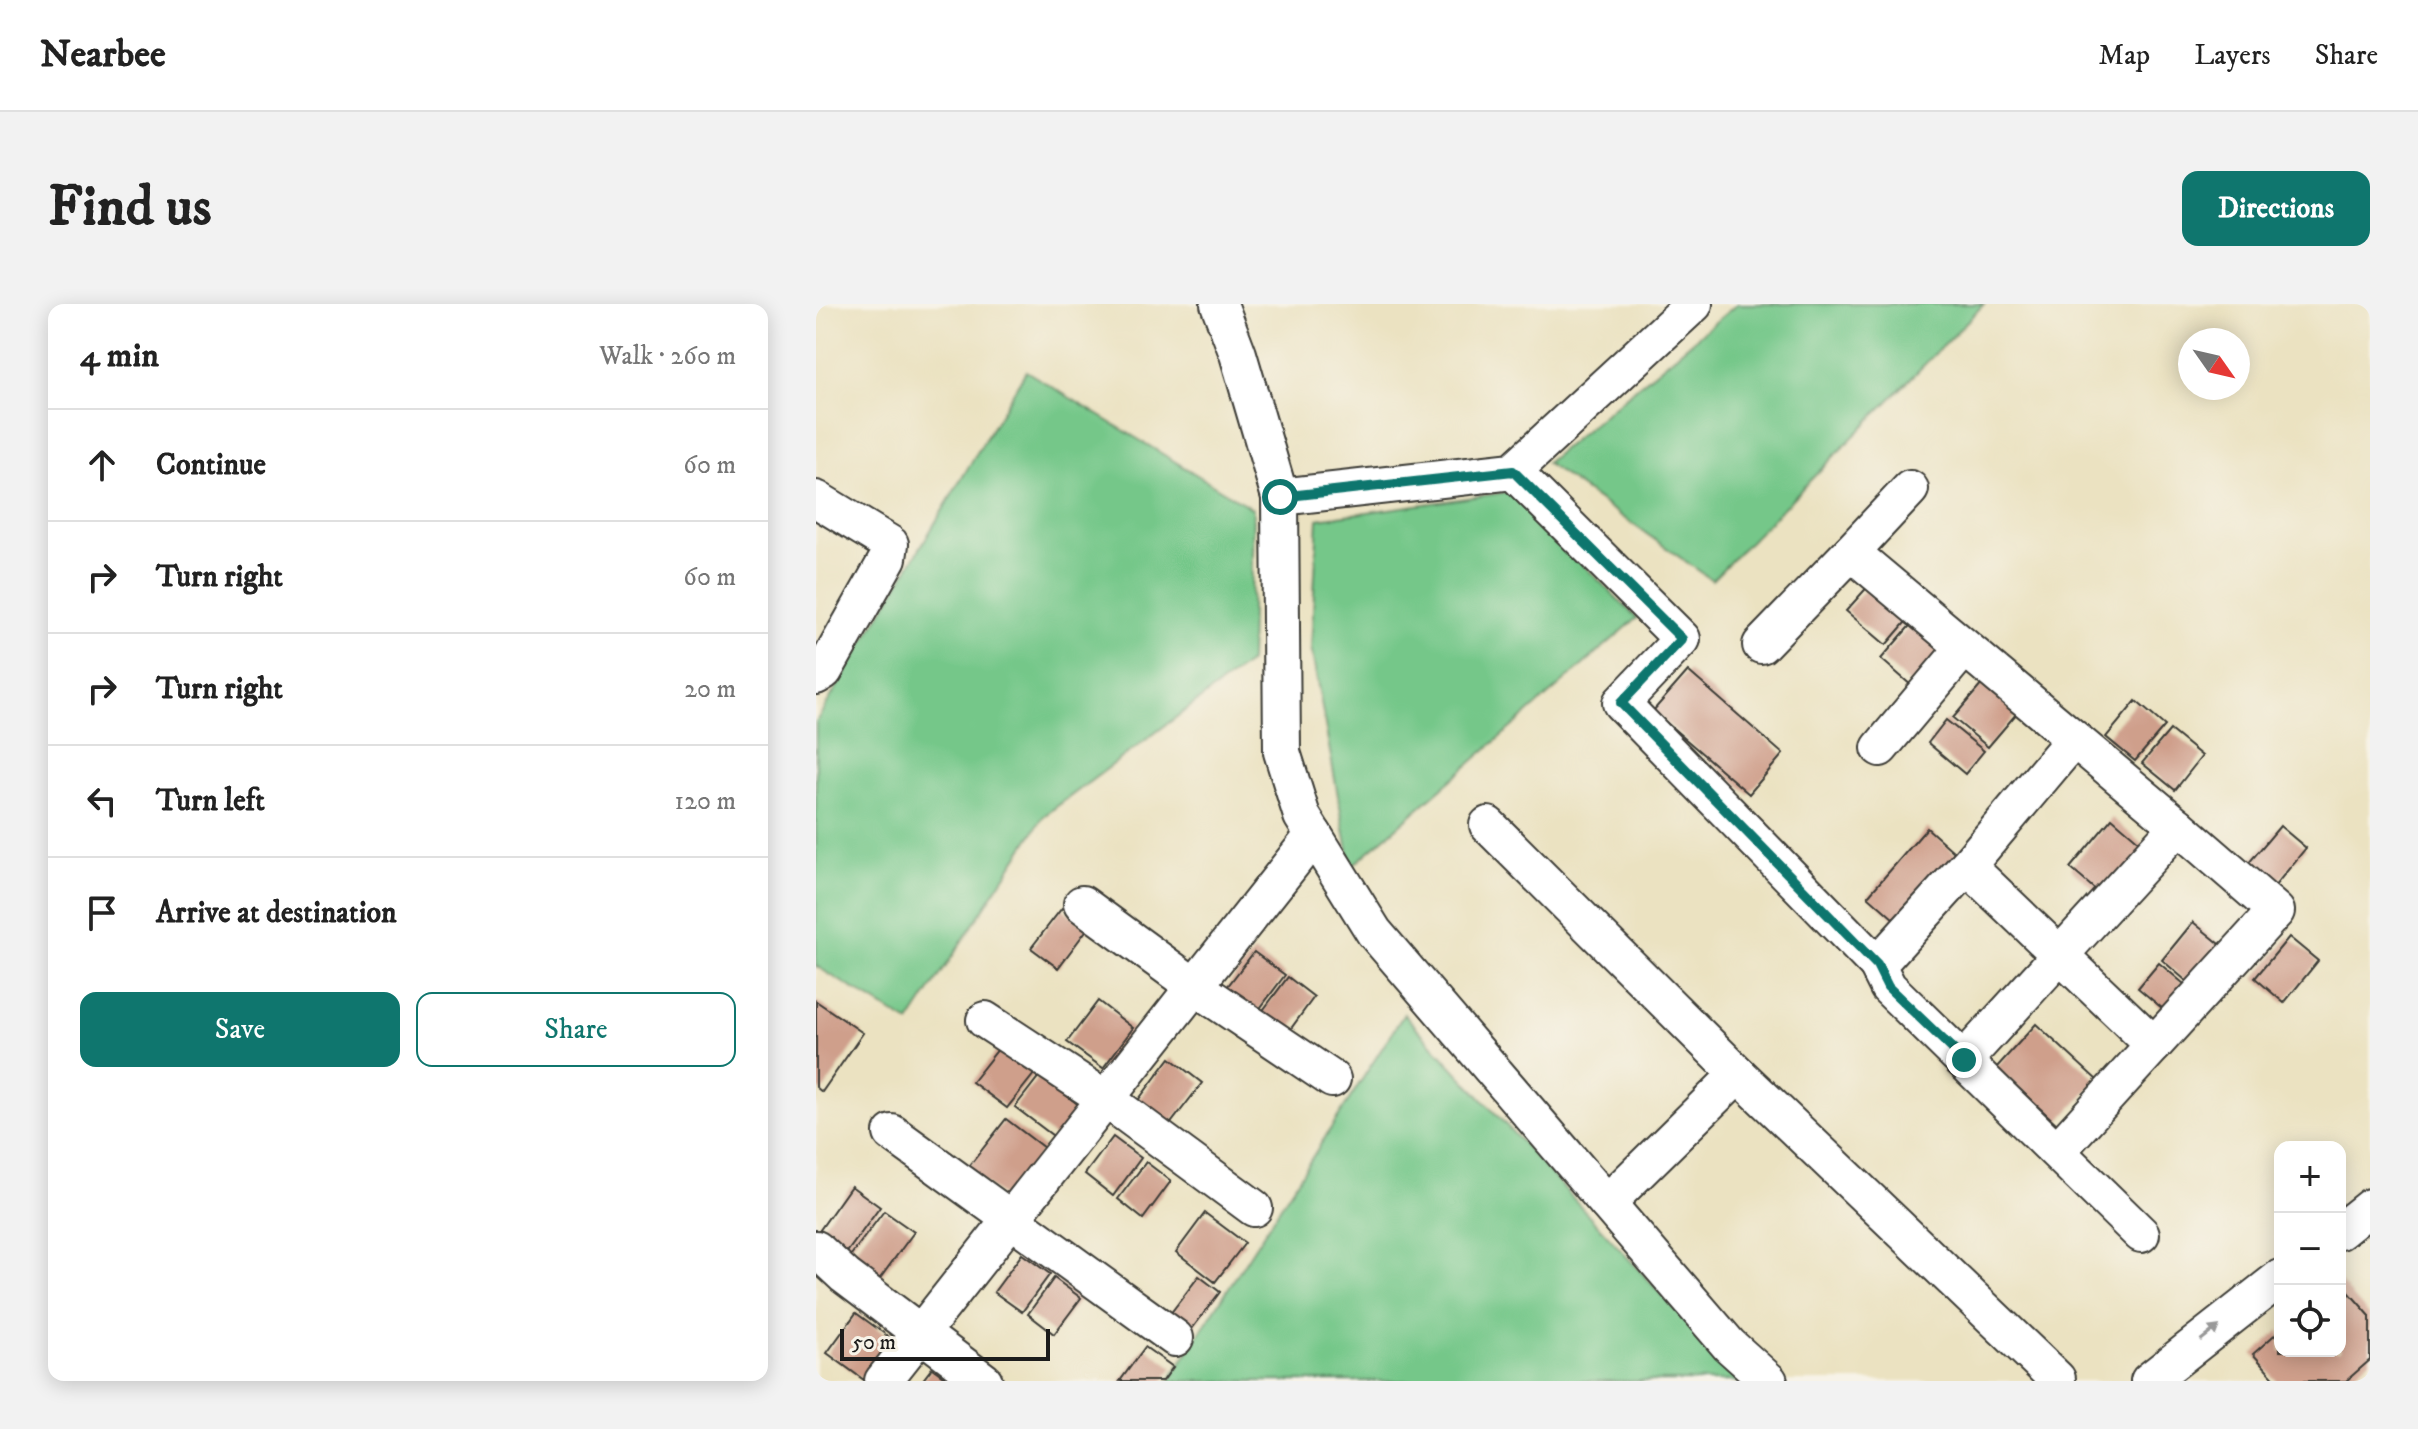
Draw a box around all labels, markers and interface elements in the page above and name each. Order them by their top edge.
text: Nearbee [40,31,166,79]
text: Map [2099,38,2150,73]
text: Layers [2194,38,2271,73]
text: Share [2315,38,2378,73]
button: Directions [2182,171,2370,246]
text: Find us [48,173,212,243]
north arrow [2178,328,2250,400]
text: 4 min [80,335,159,377]
text: Walk · 260 m [599,340,736,373]
icon: ahead [80,443,124,487]
text: Continue [156,447,266,484]
text: 60 m [683,449,736,482]
route start [1262,479,1298,515]
icon: right [80,555,124,599]
text: Turn right [156,559,283,596]
text: 60 m [683,561,736,594]
icon: right [80,667,124,711]
text: Turn right [156,671,283,708]
text: 20 m [684,673,736,706]
icon: left [80,779,124,823]
text: Turn left [156,783,265,820]
text: 120 m [675,785,736,818]
icon: arrive [80,891,124,935]
text: Arrive at destination [156,895,397,932]
button: Save [80,992,400,1067]
button: Share [416,992,736,1067]
route end [1946,1042,1982,1078]
map controls [2274,1141,2346,1357]
button: + [2274,1141,2346,1213]
button: − [2274,1213,2346,1285]
button: locate [2274,1285,2346,1357]
scale bar [840,1325,1050,1361]
one-way arrow [2200,1325,2220,1341]
text: 50 m [852,1329,896,1356]

